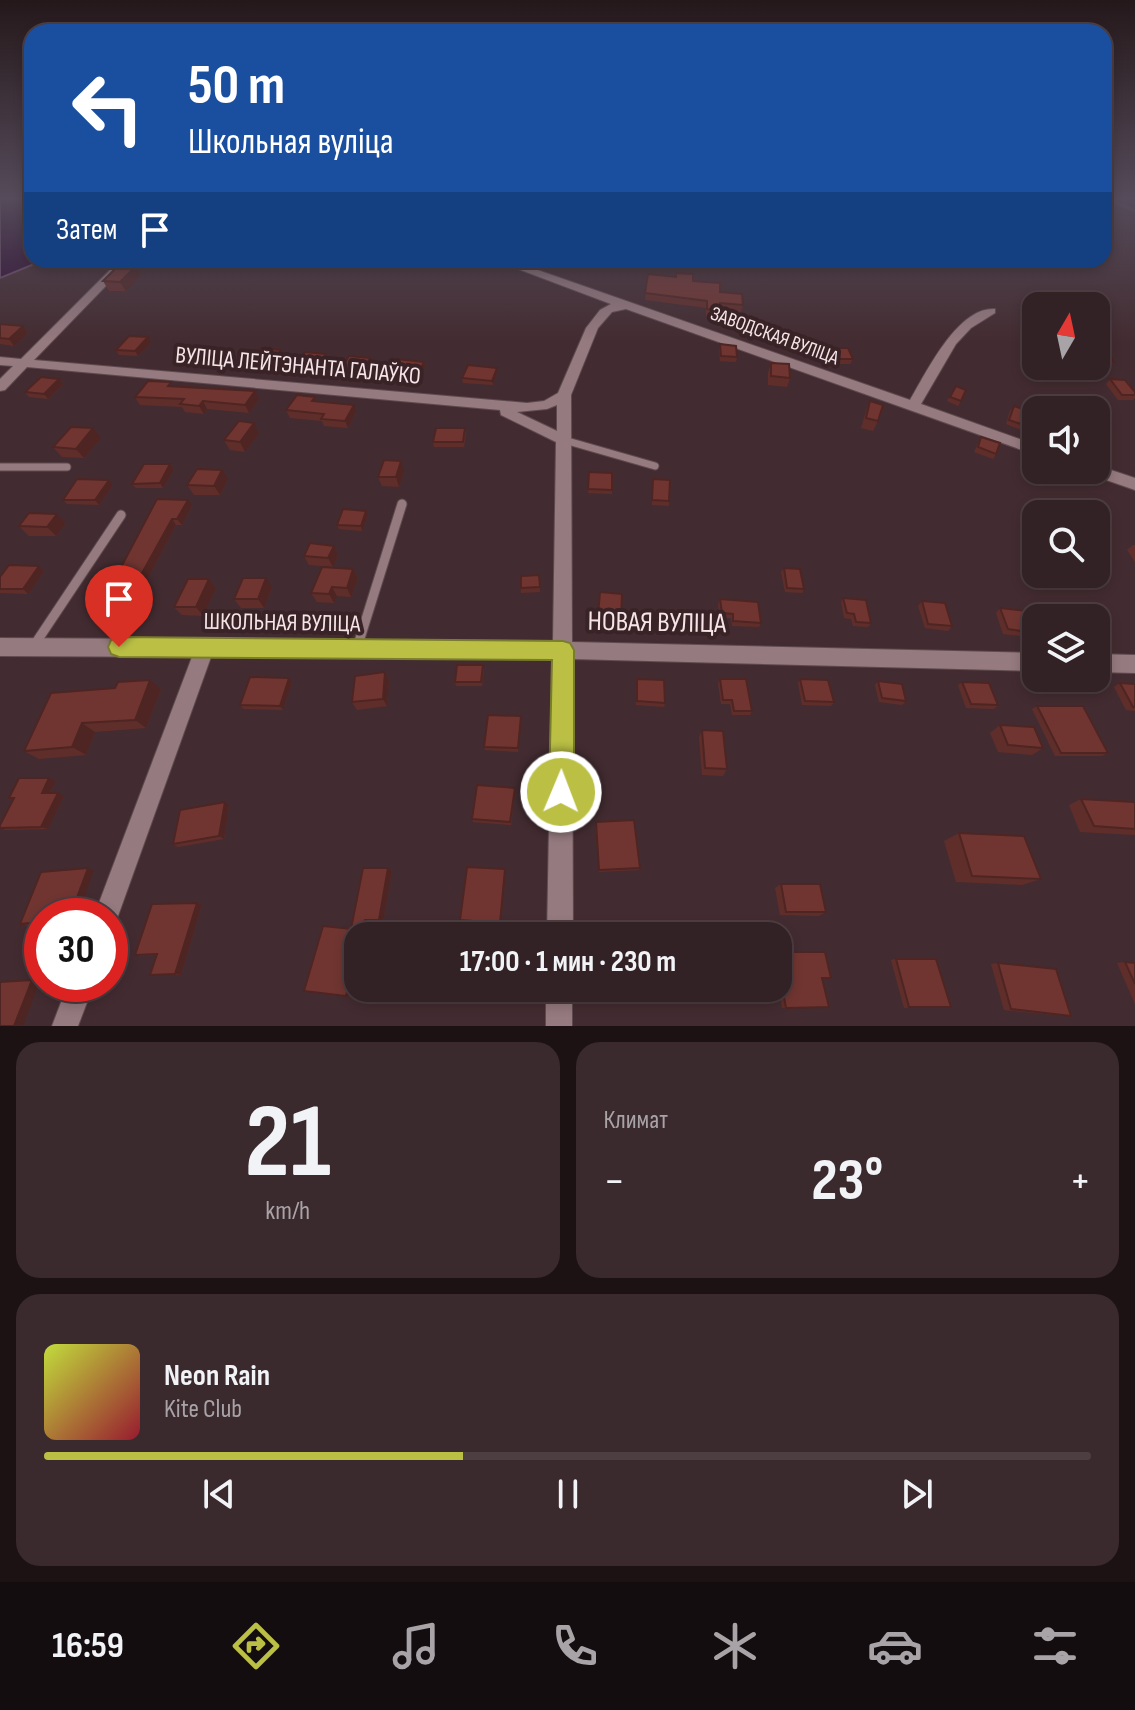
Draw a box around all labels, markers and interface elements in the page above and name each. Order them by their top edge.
text: 50 m [188,53,285,120]
icon: left [56,56,160,160]
text: Школьная вуліца [188,121,394,164]
icon: arrive [133,208,177,252]
text: Затем [56,212,117,248]
north arrow [1022,292,1110,380]
map controls [1022,292,1110,692]
street label: ЗАВОДСКАЯ ВУЛІЦА [707,302,842,370]
street label: ВУЛІЦА ЛЕЙТЭНАНТА ГАЛАЎКО [174,340,422,391]
button: sound [1022,396,1110,484]
button: search [1022,500,1110,588]
pin [85,565,153,647]
icon: arrive [97,577,141,621]
button: layers [1022,604,1110,692]
street label: НОВАЯ ВУЛІЦА [587,605,728,640]
street label: ШКОЛЬНАЯ ВУЛІЦА [203,607,361,638]
position arrow [519,750,603,834]
speed limit sign: 30 [24,898,128,1002]
text: 17:00 · 1 мин · 230 m [460,944,676,980]
text: 21 [245,1081,331,1206]
text: Климат [604,1105,668,1136]
text: 23° [811,1145,883,1217]
text: − [604,1155,625,1208]
text: + [1069,1155,1091,1208]
text: km/h [265,1196,310,1227]
text: Neon Rain [164,1358,270,1394]
text: Kite Club [164,1394,242,1425]
icon: previous [197,1472,241,1516]
icon: pause [546,1472,590,1516]
icon: next [895,1472,939,1516]
icon: directions [228,1618,284,1674]
icon: music [388,1618,444,1674]
icon: phone [547,1618,603,1674]
icon: climate [707,1618,763,1674]
icon: car [867,1618,923,1674]
icon: filters [1027,1618,1083,1674]
text: 16:59 [52,1625,124,1668]

